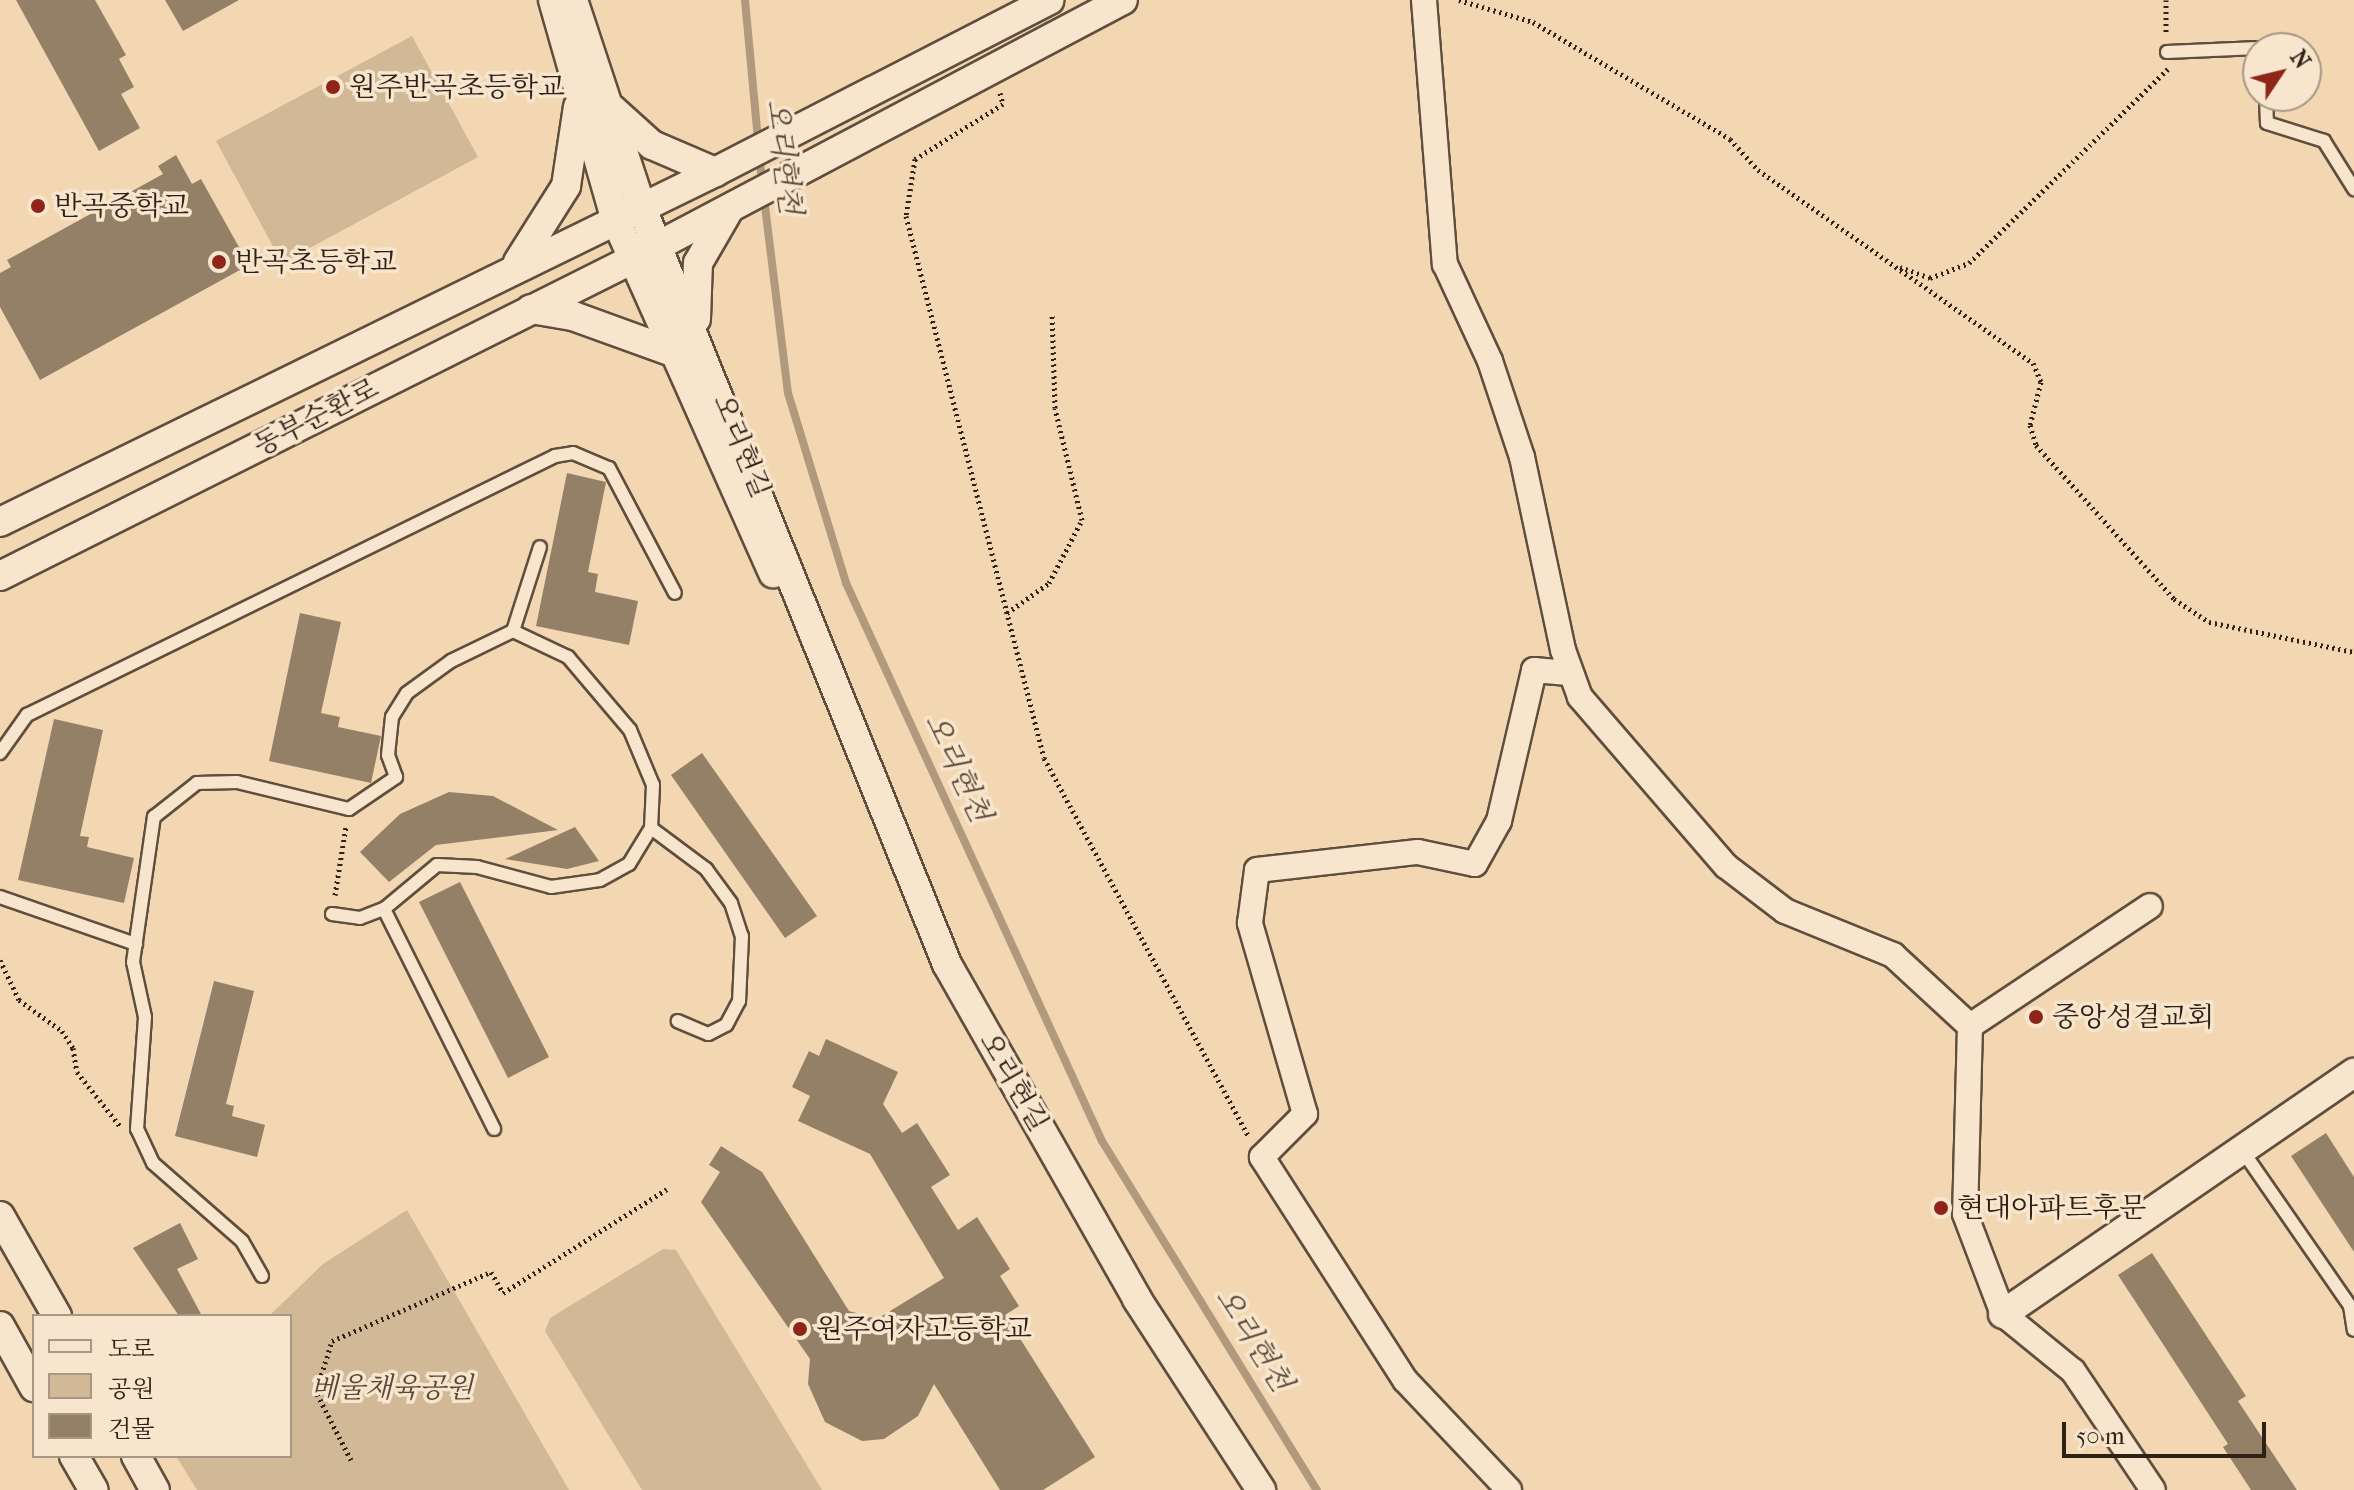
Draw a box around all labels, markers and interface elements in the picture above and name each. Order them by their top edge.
north arrow [2242,32,2322,112]
text: N [2285,45,2315,74]
place label: 원주반곡초등학교 [349,70,565,104]
marker: 원주반곡초등학교 [324,78,342,96]
water label: 오리현천 [758,97,808,217]
place label: 반곡중학교 [54,189,189,223]
marker: 반곡중학교 [29,197,47,215]
place label: 반곡초등학교 [235,245,397,279]
marker: 반곡초등학교 [210,253,228,271]
street label: 동부순환로 [248,371,384,463]
street label: 오리현길 [706,390,778,502]
water label: 오리현천 [916,708,998,828]
place label: 중앙성결교회 [2052,1000,2214,1034]
marker: 중앙성결교회 [2027,1008,2045,1026]
street label: 오리현길 [972,1027,1056,1137]
place label: 현대아파트후문 [1957,1191,2146,1225]
marker: 현대아파트후문 [1932,1199,1950,1217]
water label: 오리현천 [1207,1281,1299,1399]
place label: 원주여자고등학교 [816,1312,1032,1346]
legend [32,1314,292,1458]
marker: 원주여자고등학교 [791,1320,809,1338]
text: 도로 [108,1335,154,1363]
park label: 베울채육공원 [311,1371,473,1405]
text: 공원 [108,1375,154,1403]
scale bar [2066,1406,2270,1456]
text: 건물 [108,1415,154,1443]
text: 50 m [2076,1422,2125,1450]

